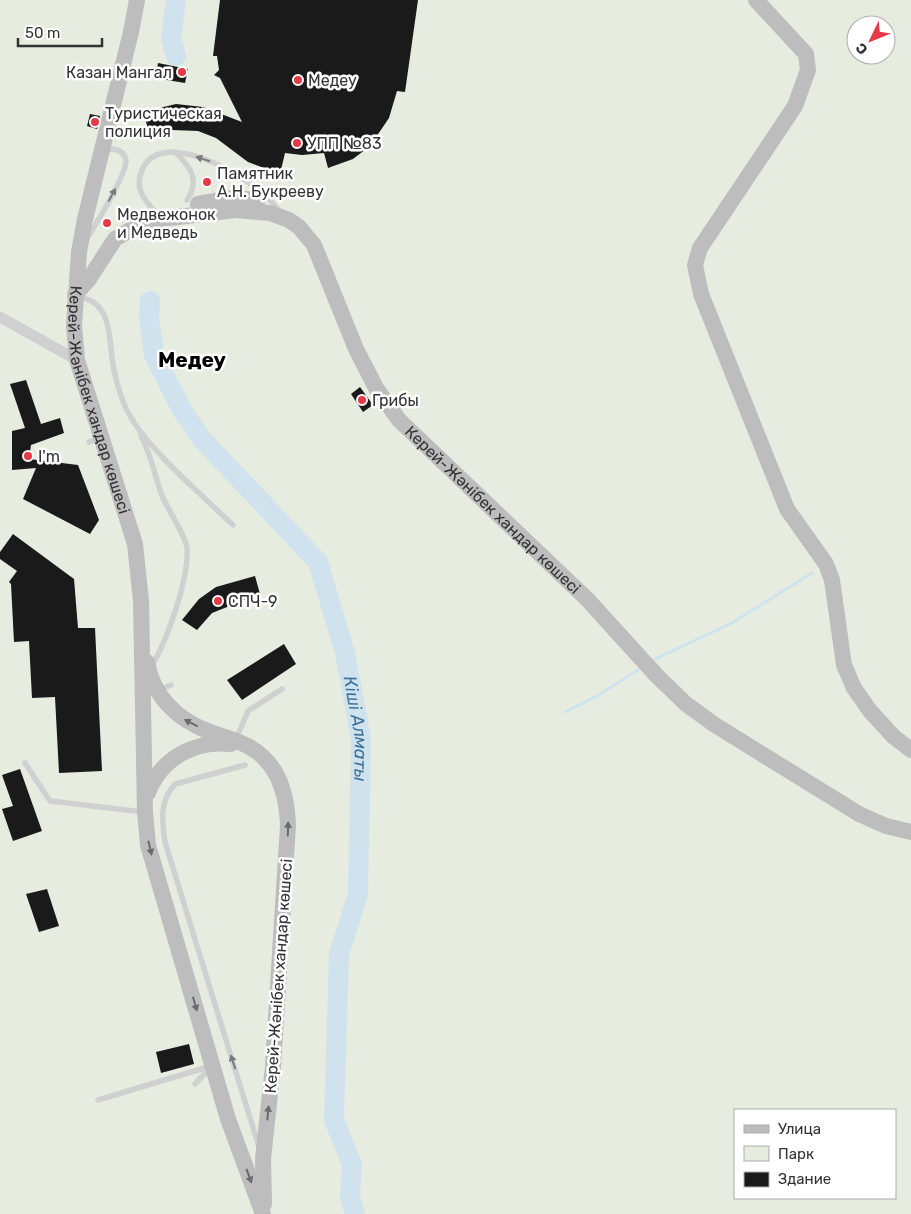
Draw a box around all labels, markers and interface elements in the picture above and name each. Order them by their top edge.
scale bar [18,15,101,47]
north arrow [846,15,896,65]
text: 50 m [25,24,60,42]
text: С [852,39,871,58]
place label: Казан Мангал [66,63,172,82]
marker: Казан Мангал [176,66,188,78]
place label: Медеу [308,71,357,90]
marker: Медеу [292,74,304,86]
place label: Туристическая полиция [105,104,222,141]
marker: Туристическая полиция [89,116,101,128]
place label: УПП №83 [307,134,382,153]
marker: УПП №83 [291,137,303,149]
one-way arrow [196,155,211,162]
place label: Памятник А.Н. Букрееву [217,164,324,201]
marker: Памятник А.Н. Букрееву [201,176,213,188]
one-way arrow [108,187,116,202]
place label: Медвежонок и Медведь [117,205,216,242]
marker: Медвежонок и Медведь [101,217,113,229]
street label: Керей-Жәнібек хандар көшесі [64,285,134,516]
district label: Медеу [158,347,227,372]
place label: Грибы [372,391,419,410]
marker: Грибы [356,394,368,406]
street label: Керей-Жәнібек хандар көшесі [401,422,584,598]
place label: I'm [38,447,60,466]
marker: I'm [22,450,34,462]
place label: СПЧ-9 [228,592,277,611]
marker: СПЧ-9 [212,595,224,607]
water label: Кіші Алматы [338,674,372,782]
one-way arrow [184,719,199,727]
one-way arrow [284,821,292,837]
one-way arrow [146,841,154,856]
street label: Керей-Жәнібек хандар көшесі [261,858,296,1094]
one-way arrow [191,997,199,1012]
one-way arrow [228,1054,236,1069]
one-way arrow [264,1105,272,1121]
legend [734,1109,896,1199]
text: Улица [778,1120,821,1138]
text: Парк [778,1145,814,1163]
one-way arrow [245,1169,253,1184]
text: Здание [778,1170,831,1188]

